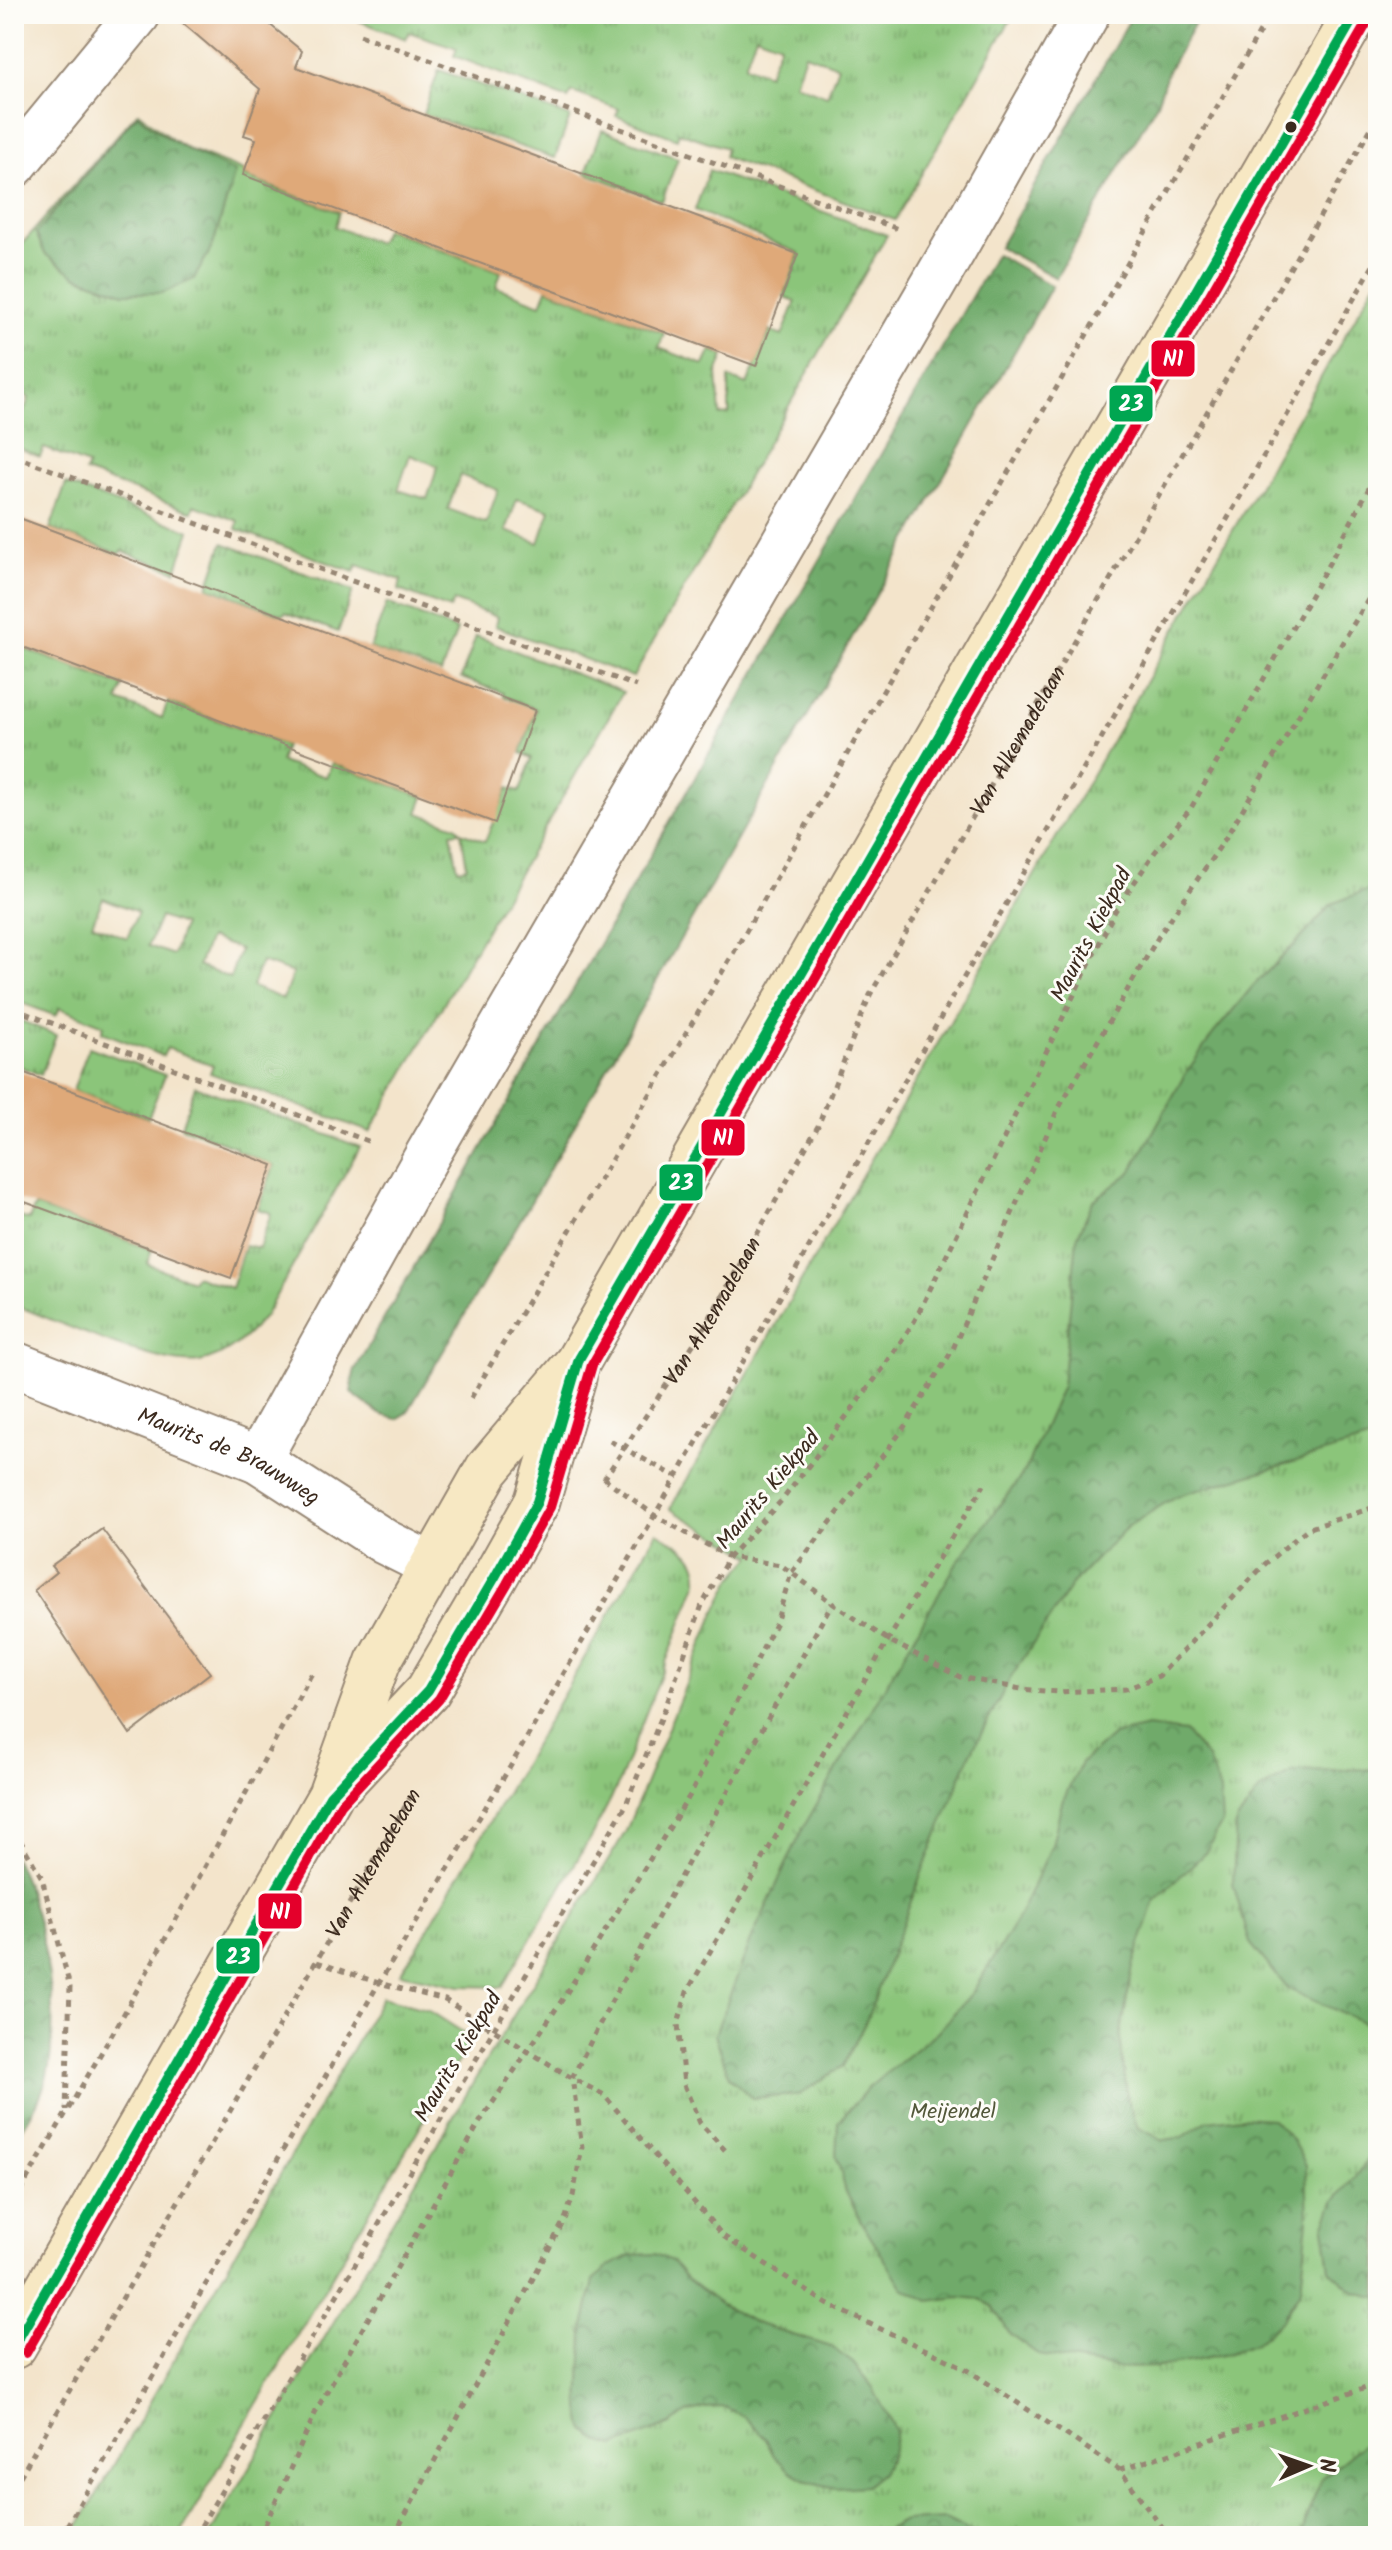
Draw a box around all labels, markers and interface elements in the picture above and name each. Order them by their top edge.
unlabelled marker [1283,119,1299,135]
line badge: N1 [1150,339,1196,378]
text: N1 [1163,343,1184,378]
line badge: 23 [1108,384,1154,423]
text: 23 [1119,388,1143,423]
street label: Van Alkemadelaan [962,660,1076,823]
street label: Maurits Kiekpad [1042,861,1143,1009]
line badge: N1 [700,1118,746,1157]
text: N1 [713,1122,734,1157]
line badge: 23 [658,1163,704,1202]
text: 23 [669,1167,693,1202]
street label: Van Alkemadelaan [656,1231,772,1393]
street label: Maurits de Brauwweg [132,1399,326,1516]
street label: Maurits Kiekpad [708,1422,830,1558]
street label: Van Alkemadelaan [318,1782,432,1946]
line badge: N1 [257,1892,303,1930]
text: N1 [270,1896,291,1931]
line badge: 23 [215,1937,261,1975]
text: 23 [226,1941,250,1976]
street label: Maurits Kiekpad [406,1984,513,2130]
park label: Meijendel [910,2095,997,2130]
north arrow [1268,2426,1348,2506]
text: N [1308,2458,1343,2473]

